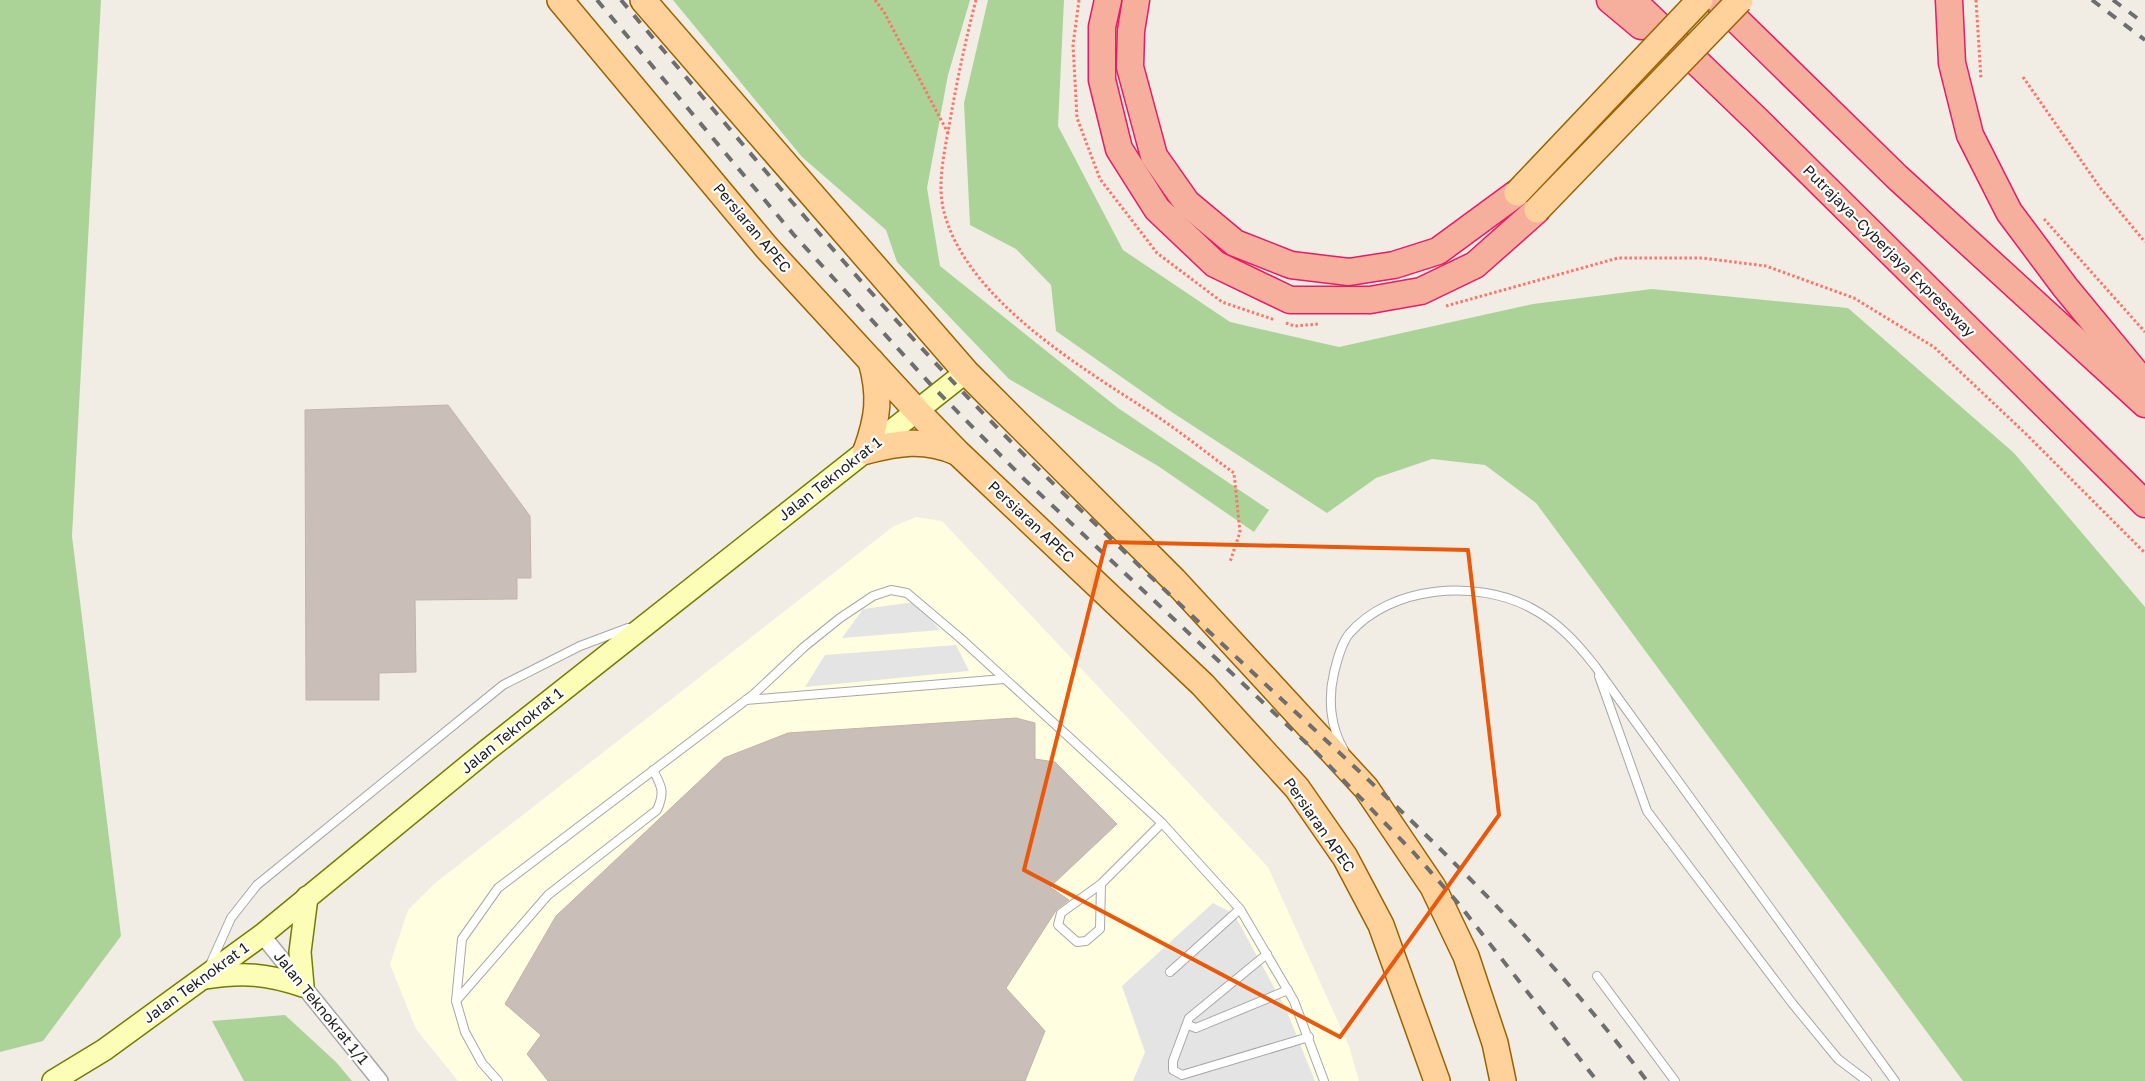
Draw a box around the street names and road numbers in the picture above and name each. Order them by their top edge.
street label: Putrajaya–Cyberjaya Expressway [1800,161,1980,340]
street label: Persiaran APEC [710,179,795,276]
street label: Jalan Teknokrat 1 [774,432,885,524]
street label: Persiaran APEC [985,477,1078,566]
street label: Jalan Teknokrat 1 [457,684,566,777]
street label: Persiaran APEC [1281,774,1359,875]
street label: Jalan Teknokrat 1 [139,938,252,1026]
street label: Jalan Teknokrat 1/1 [271,947,373,1068]

